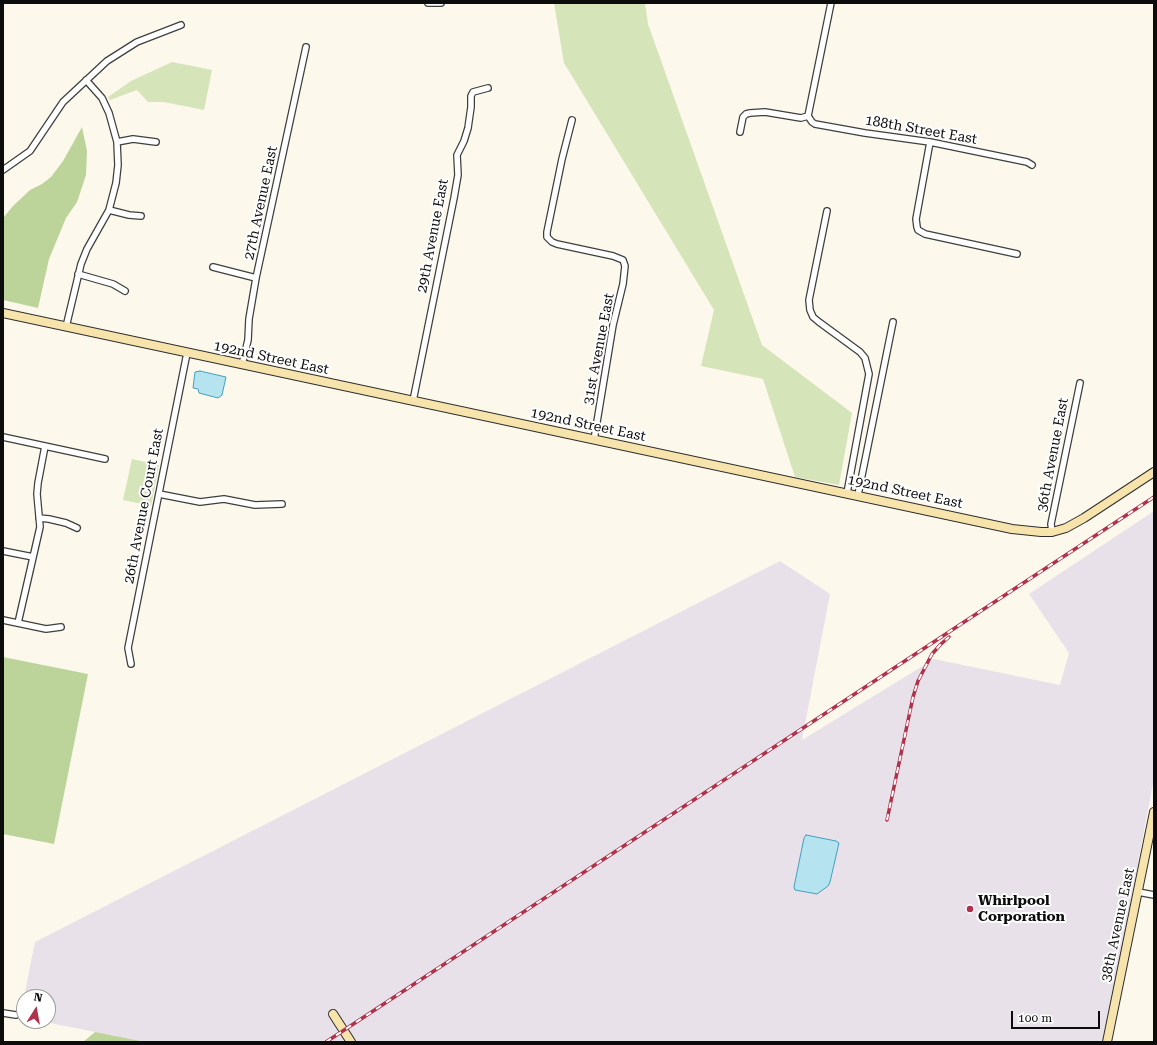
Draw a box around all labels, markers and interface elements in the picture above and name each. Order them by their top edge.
street label: 188th Street East [864,112,978,148]
street label: 27th Avenue East [241,145,281,261]
street label: 29th Avenue East [414,178,452,294]
street label: 31st Avenue East [580,292,618,406]
street label: 192nd Street East [212,338,330,378]
street label: 36th Avenue East [1034,397,1072,513]
street label: 192nd Street East [529,405,647,445]
street label: 26th Avenue Court East [121,427,167,585]
street label: 192nd Street East [846,472,964,512]
street label: 38th Avenue East [1098,867,1138,983]
place label: Whirlpool Corporation [978,893,1065,926]
marker: Whirlpool Corporation [965,904,975,914]
north arrow [16,989,56,1029]
text: N [33,991,44,1005]
scale bar [1013,1003,1102,1029]
text: 100 m [1018,1011,1052,1025]

